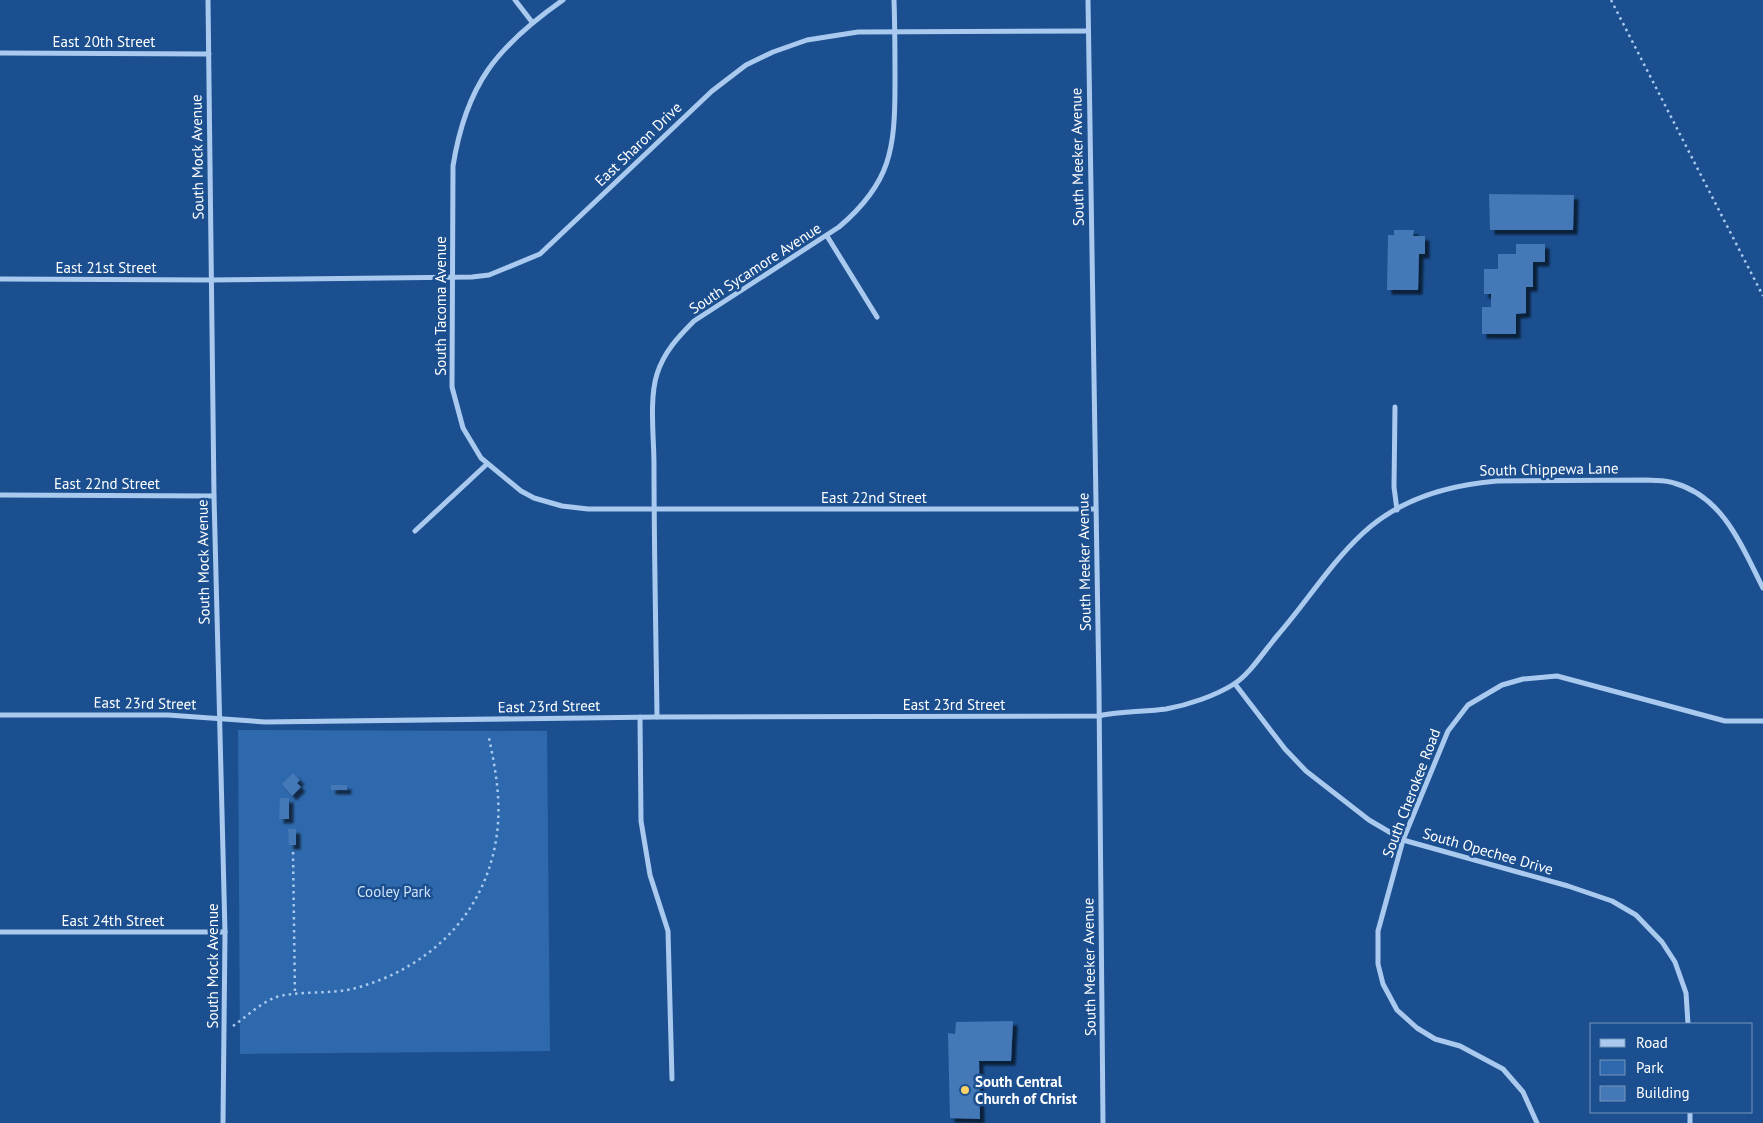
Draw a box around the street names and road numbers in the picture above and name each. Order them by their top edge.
street label: East 20th Street [53,32,155,51]
street label: South Meeker Avenue [1066,88,1088,226]
street label: South Mock Avenue [186,94,208,220]
street label: East Sharon Drive [591,98,685,190]
street label: South Sycamore Avenue [685,218,825,318]
street label: South Tacoma Avenue [431,236,450,376]
street label: East 21st Street [56,258,156,277]
street label: South Chippewa Lane [1479,458,1619,480]
street label: East 22nd Street [54,474,160,493]
street label: East 22nd Street [821,488,927,507]
street label: South Meeker Avenue [1073,493,1095,631]
street label: South Mock Avenue [192,499,214,625]
street label: East 23rd Street [93,693,197,713]
street label: East 23rd Street [903,695,1005,714]
street label: East 23rd Street [497,696,601,716]
street label: South Cherokee Road [1378,726,1444,860]
street label: South Opechee Drive [1421,823,1555,879]
street label: South Meeker Avenue [1078,898,1100,1036]
street label: South Mock Avenue [203,903,222,1029]
street label: East 24th Street [62,911,164,930]

